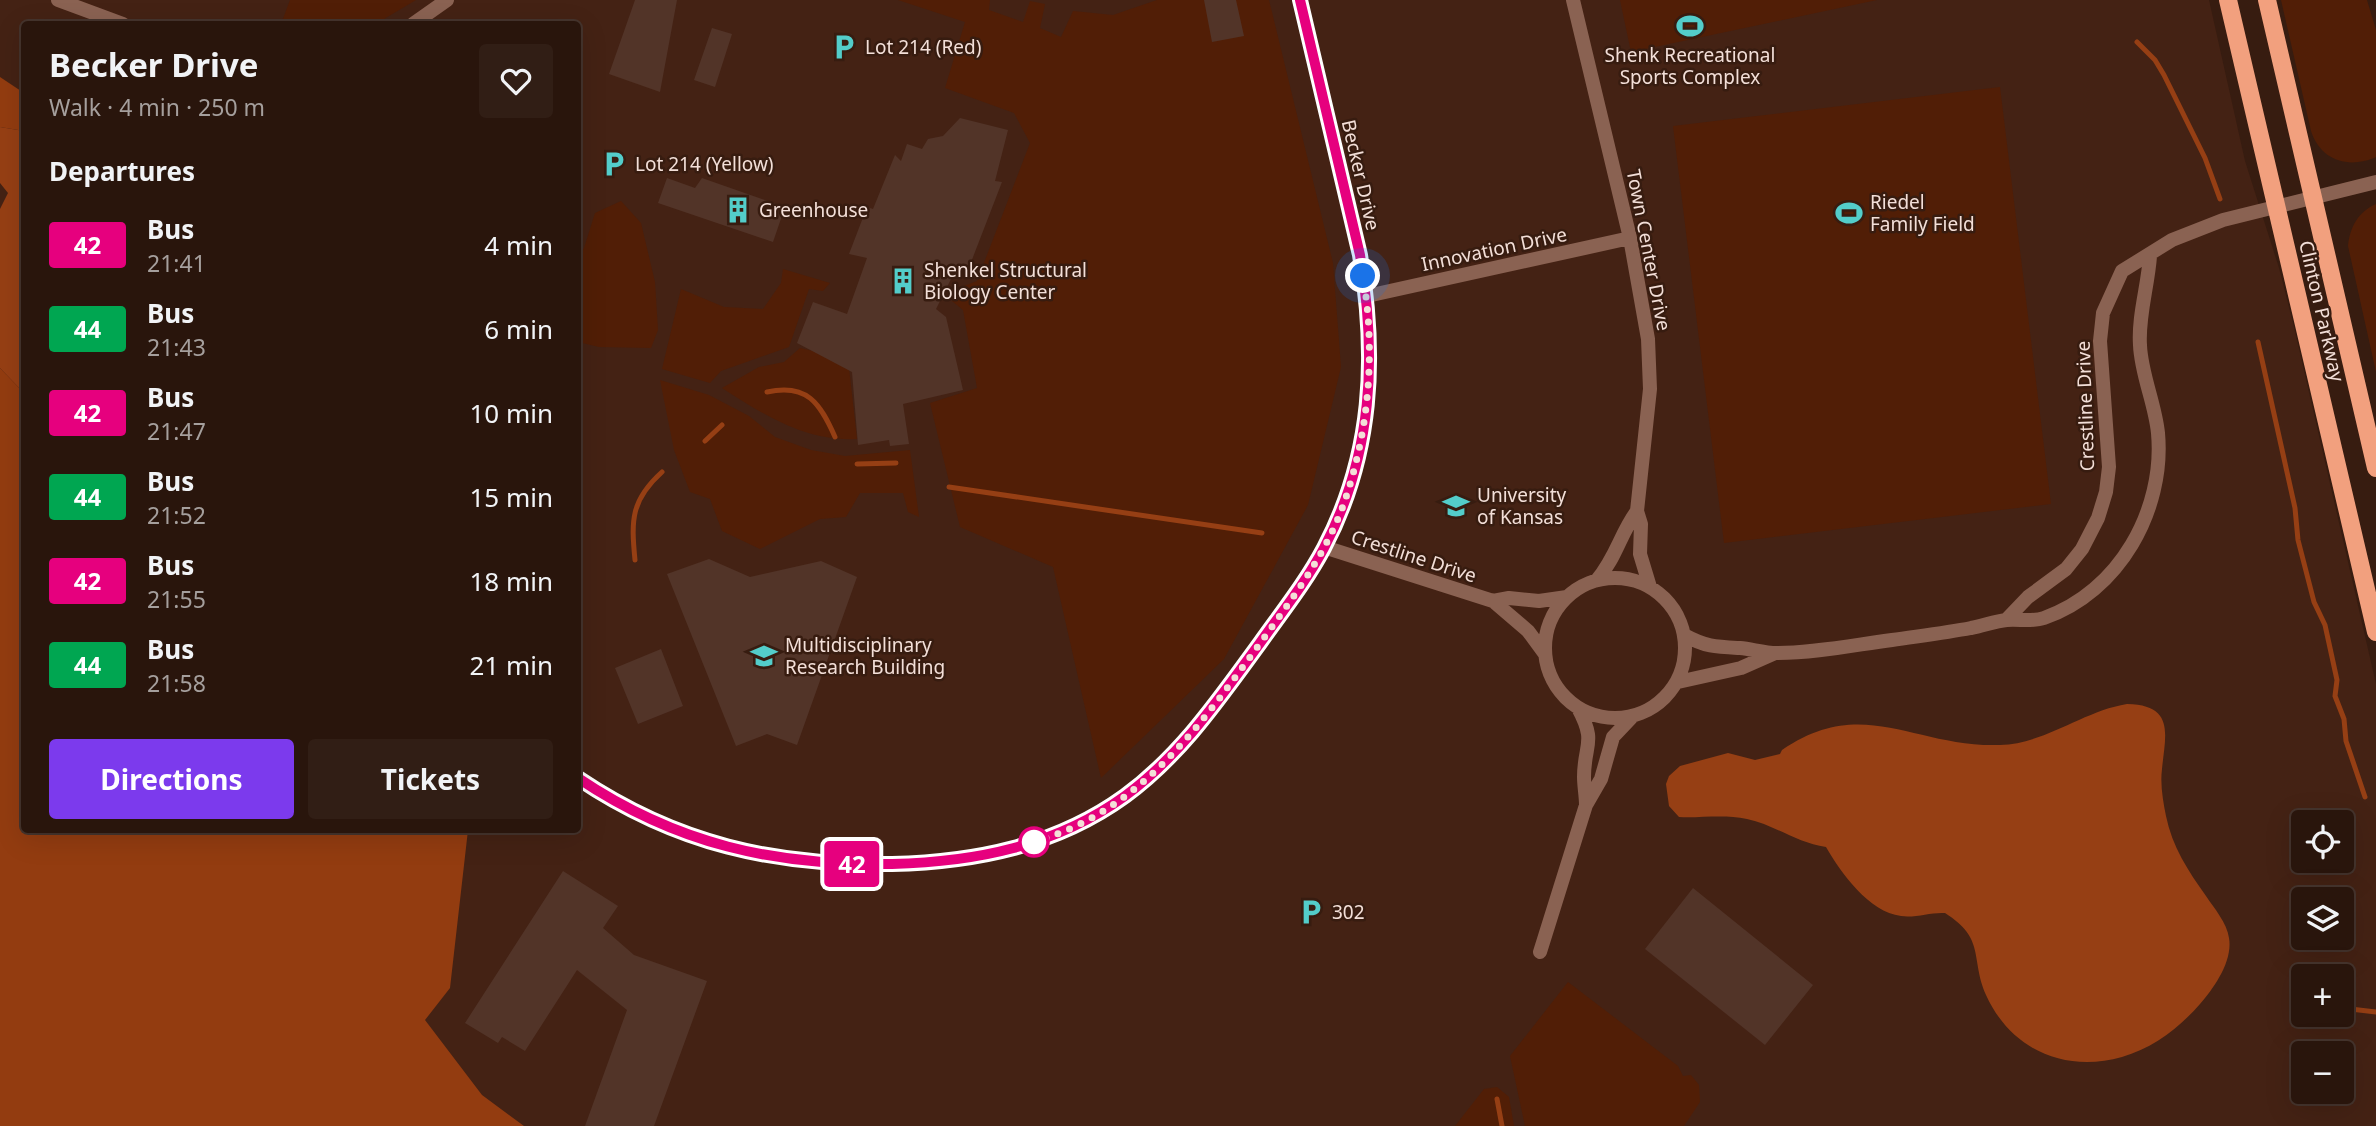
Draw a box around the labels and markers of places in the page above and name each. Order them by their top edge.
sports icon: Shenk Recreational Sports Complex [1675,11,1705,41]
parking icon: Lot 214 (Red) [829,32,859,62]
place label: Lot 214 (Red) [865,34,981,60]
place label: Shenk Recreational Sports Complex [1605,42,1775,90]
parking icon: Lot 214 (Yellow) [599,149,629,179]
place label: Lot 214 (Yellow) [635,151,774,177]
place label: Riedel Family Field [1870,189,1975,237]
building icon: Greenhouse [723,195,753,225]
place label: Greenhouse [759,197,868,223]
sports icon: Riedel Family Field [1834,198,1864,228]
place label: Shenkel Structural Biology Center [924,257,1087,305]
building icon: Shenkel Structural Biology Center [888,266,918,296]
place label: University of Kansas [1477,482,1567,530]
school or university icon: University of Kansas [1441,491,1471,521]
place label: Multidisciplinary Research Building [785,632,945,680]
school or university icon: Multidisciplinary Research Building [749,641,779,671]
unlabelled marker [1019,827,1049,857]
parking icon: 302 [1296,897,1326,927]
place label: 302 [1332,899,1365,925]

